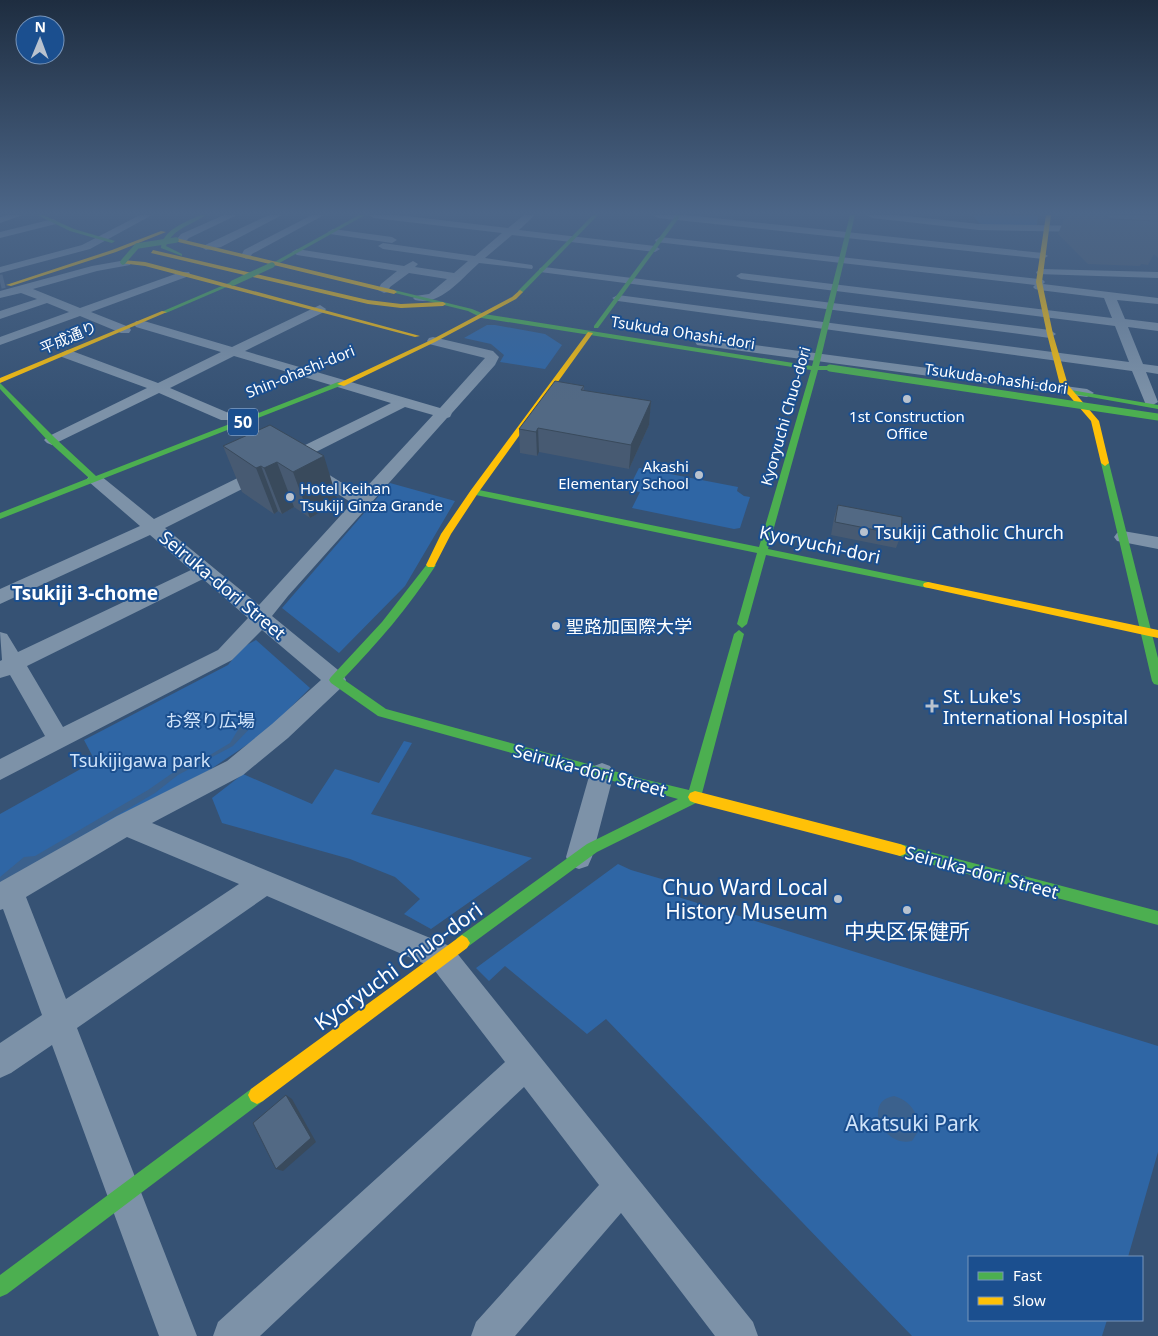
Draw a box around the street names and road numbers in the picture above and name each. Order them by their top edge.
street label: Tsukuda Ohashi-dori [610,311,756,353]
street label: 平成通り [36,316,100,358]
street label: Shin-ohashi-dori [243,340,357,402]
street label: Kyoryuchi Chuo-dori [756,344,814,488]
street label: Tsukuda-ohashi-dori [923,358,1069,398]
road number: 50 [228,408,258,436]
street label: Kyoryuchi-dori [757,519,883,569]
street label: Seiruka-dori Street [155,525,292,645]
street label: Seiruka-dori Street [511,738,670,802]
street label: Seiruka-dori Street [903,840,1062,904]
street label: Kyoryuchi Chuo-dori [308,896,488,1036]

